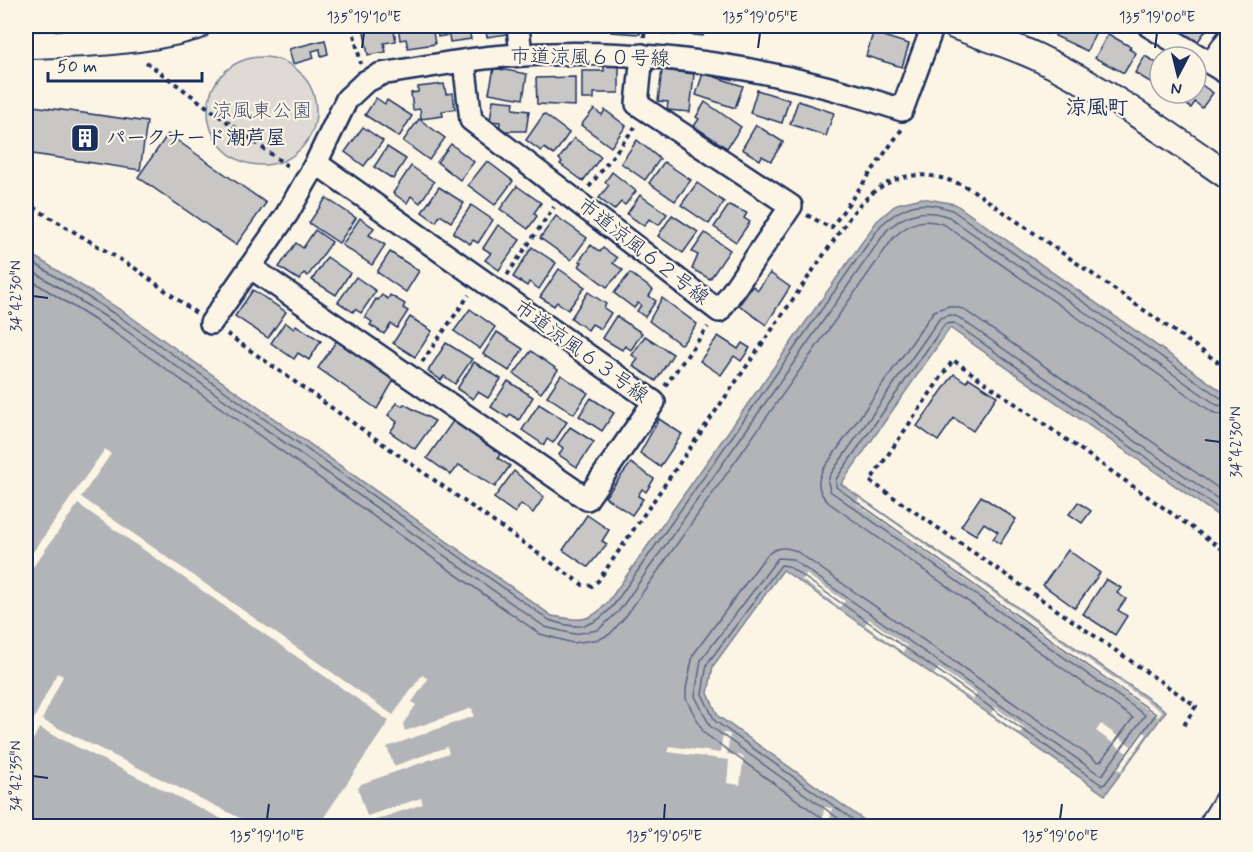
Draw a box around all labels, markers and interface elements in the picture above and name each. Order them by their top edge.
text: 135°19'10"E [327,8,402,28]
text: 135°19'05"E [722,8,798,28]
text: 135°19'00"E [1119,8,1195,28]
street label: 市道涼風６０号線 [510,43,670,73]
scale bar [48,45,202,83]
north arrow [1148,45,1208,105]
text: 50 m [57,55,97,79]
text: N [1170,77,1183,99]
district label: 涼風町 [1066,94,1129,122]
park label: 涼風東公園 [212,98,312,125]
building icon: パークナード潮芦屋 [69,122,101,154]
place label: パークナード潮芦屋 [106,125,286,152]
street label: 市道涼風６２号線 [572,192,714,312]
text: 34°42'30"N [7,260,27,332]
street label: 市道涼風６３号線 [508,294,654,410]
text: 34°42'30"N [1227,406,1247,478]
text: 34°42'35"N [7,740,27,812]
text: 135°19'10"E [230,827,305,847]
text: 135°19'05"E [626,827,702,847]
text: 135°19'00"E [1022,827,1098,847]

